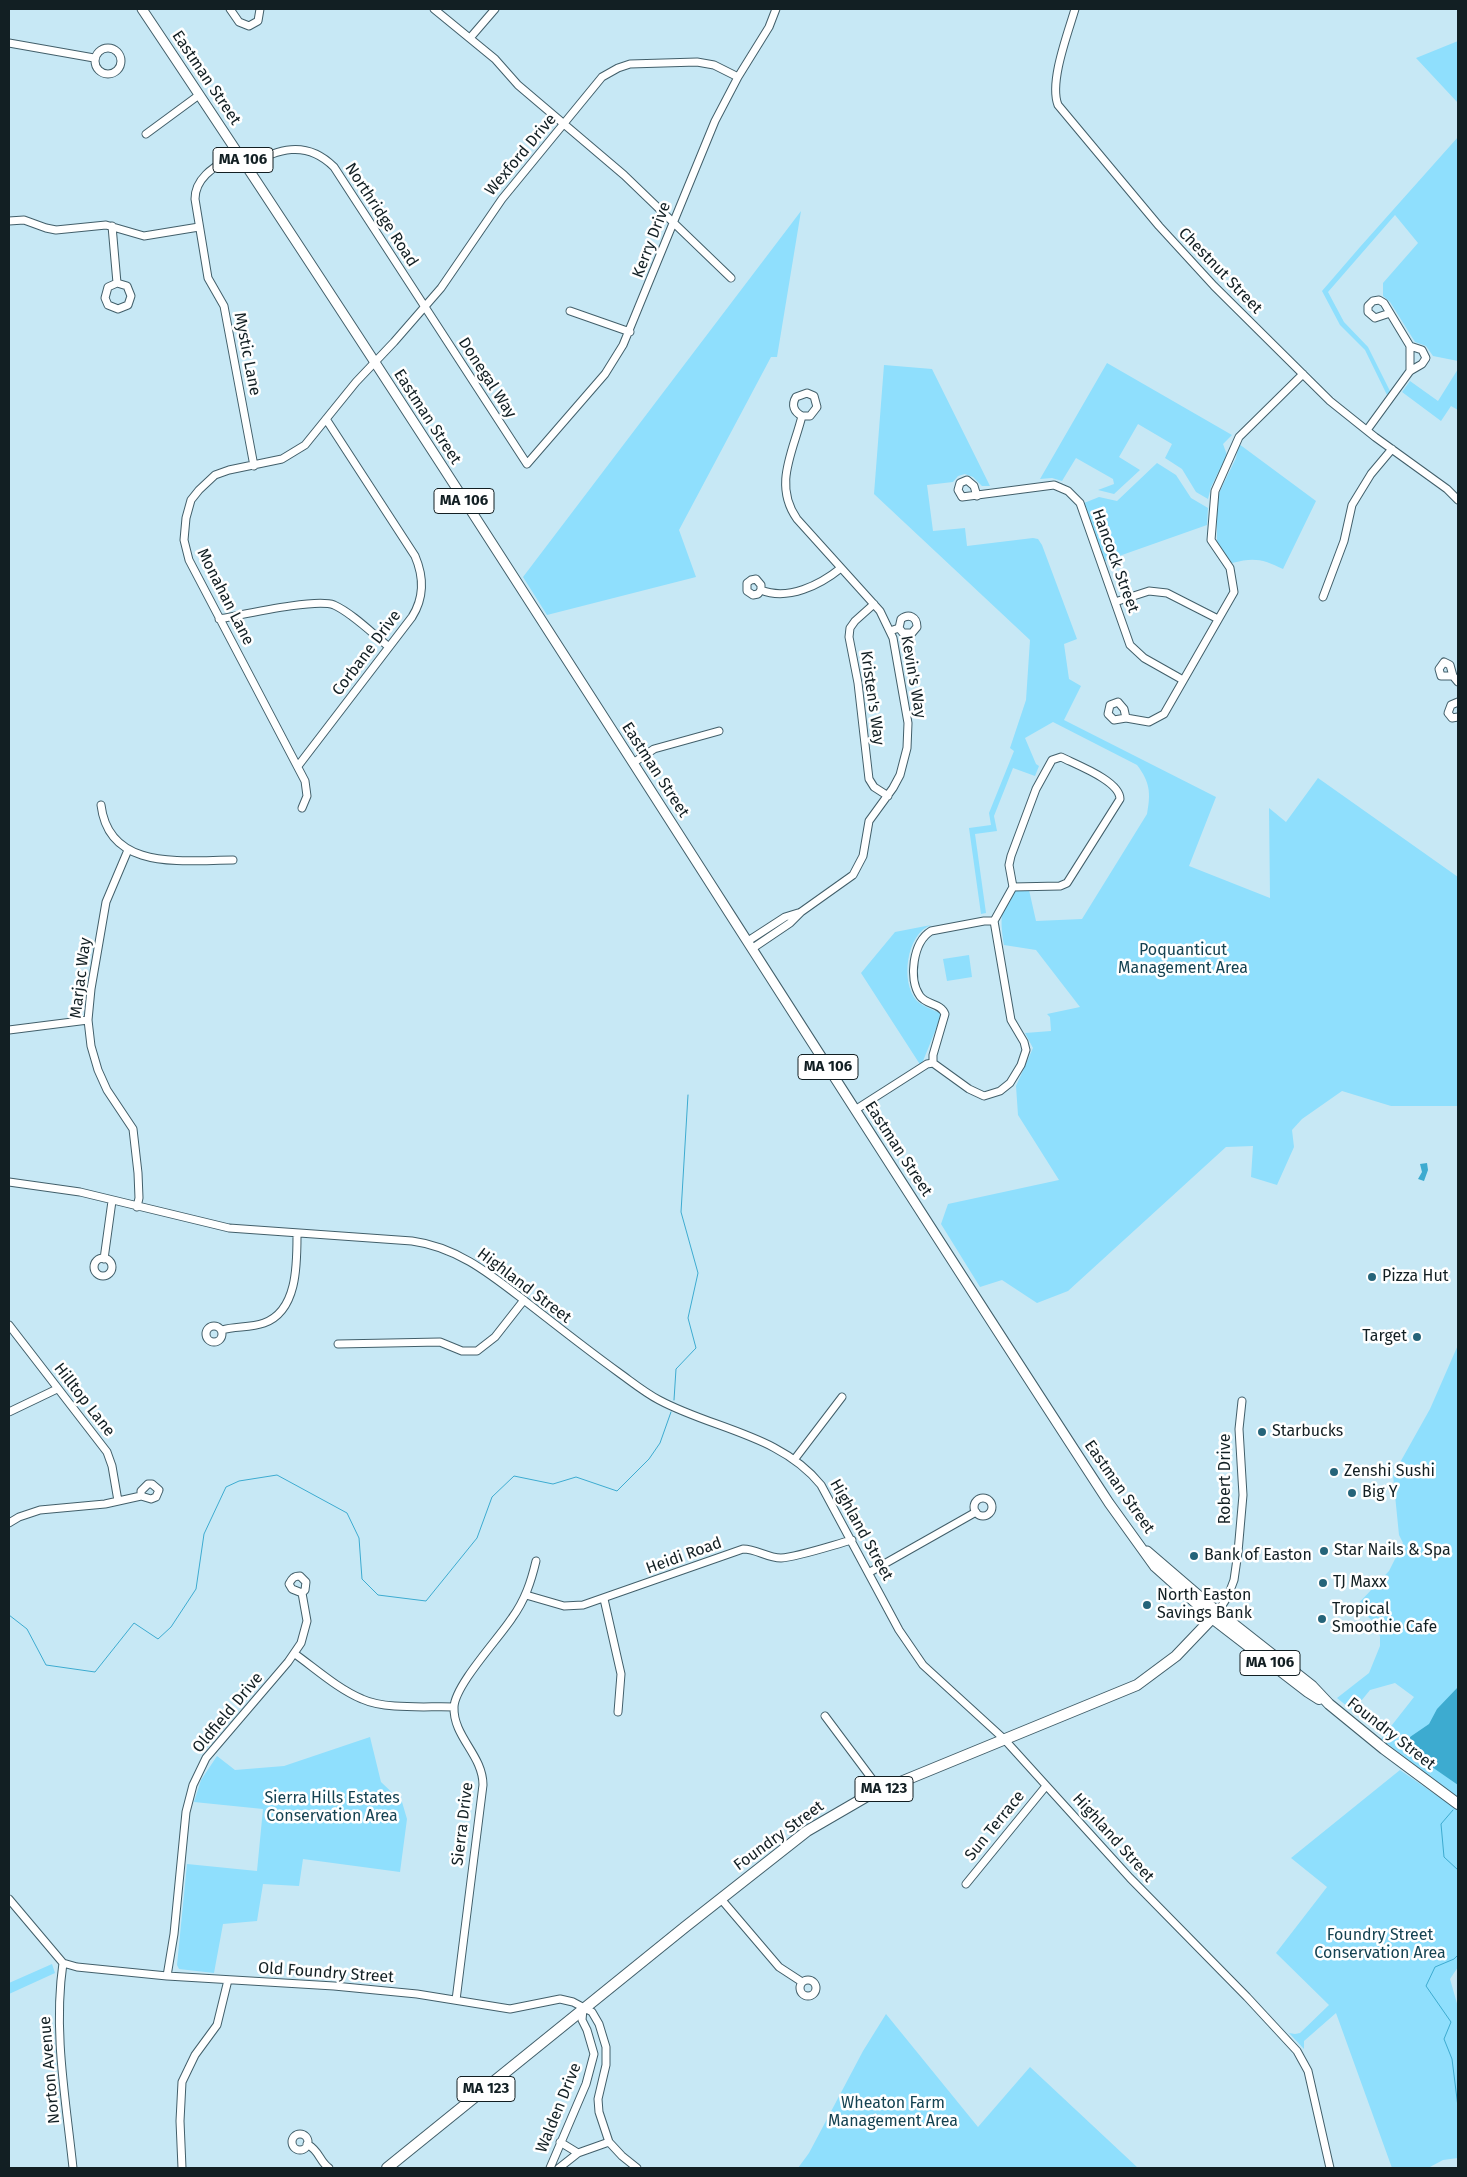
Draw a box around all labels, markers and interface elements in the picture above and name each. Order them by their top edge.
street label: Eastman Street [167,27,245,129]
street label: Wexford Drive [481,110,561,200]
road number: MA 106 [213,148,273,172]
street label: Northridge Road [340,160,422,270]
street label: Kerry Drive [629,199,675,281]
street label: Chestnut Street [1174,224,1266,318]
street label: Mystic Lane [230,311,264,397]
street label: Donegal Way [454,334,520,422]
street label: Eastman Street [389,366,465,468]
road number: MA 106 [434,488,494,514]
street label: Hancock Street [1087,506,1143,616]
street label: Monahan Lane [192,545,258,649]
street label: Corbane Drive [329,606,405,700]
street label: Kevin's Way [896,634,930,720]
street label: Kristen's Way [856,650,888,746]
street label: Eastman Street [617,719,693,821]
street label: Marjac Way [67,936,95,1020]
park label: Poquanticut Management Area [1118,941,1248,979]
road number: MA 106 [798,1054,858,1080]
street label: Eastman Street [860,1098,936,1200]
street label: Highland Street [473,1244,575,1328]
place label: Pizza Hut [1382,1267,1448,1287]
marker: Pizza Hut [1366,1271,1378,1283]
place label: Target [1362,1327,1407,1347]
marker: Target [1411,1331,1423,1343]
street label: Hilltop Lane [49,1359,119,1441]
place label: Starbucks [1272,1422,1343,1442]
marker: Starbucks [1256,1426,1268,1438]
street label: Robert Drive [1216,1434,1236,1524]
street label: Eastman Street [1080,1437,1158,1537]
place label: Zenshi Sushi [1344,1462,1435,1482]
marker: Zenshi Sushi [1328,1466,1340,1478]
street label: Highland Street [825,1476,897,1584]
place label: Big Y [1362,1483,1398,1503]
marker: Big Y [1346,1487,1358,1499]
street label: Heidi Road [643,1533,725,1579]
place label: Star Nails & Spa [1334,1541,1451,1561]
marker: Star Nails & Spa [1318,1545,1330,1557]
place label: Bank of Easton [1204,1546,1312,1566]
marker: Bank of Easton [1188,1550,1200,1562]
place label: TJ Maxx [1333,1573,1387,1593]
marker: TJ Maxx [1317,1577,1329,1589]
place label: North Easton Savings Bank [1157,1586,1252,1624]
marker: North Easton Savings Bank [1141,1599,1153,1611]
place label: Tropical Smoothie Cafe [1332,1600,1437,1638]
marker: Tropical Smoothie Cafe [1316,1613,1328,1625]
road number: MA 106 [1240,1650,1300,1676]
street label: Oldfield Drive [189,1669,267,1757]
street label: Foundry Street [1343,1694,1439,1774]
road number: MA 123 [855,1776,913,1802]
street label: Sierra Drive [448,1781,478,1867]
street label: Sun Terrace [961,1787,1029,1865]
park label: Sierra Hills Estates Conservation Area [264,1789,400,1827]
street label: Highland Street [1068,1790,1158,1886]
street label: Foundry Street [730,1797,828,1875]
park label: Foundry Street Conservation Area [1314,1926,1446,1964]
street label: Old Foundry Street [257,1959,395,1987]
street label: Norton Avenue [36,2015,64,2125]
street label: Walden Drive [532,2060,586,2156]
road number: MA 123 [457,2076,515,2102]
park label: Wheaton Farm Management Area [828,2094,958,2132]

